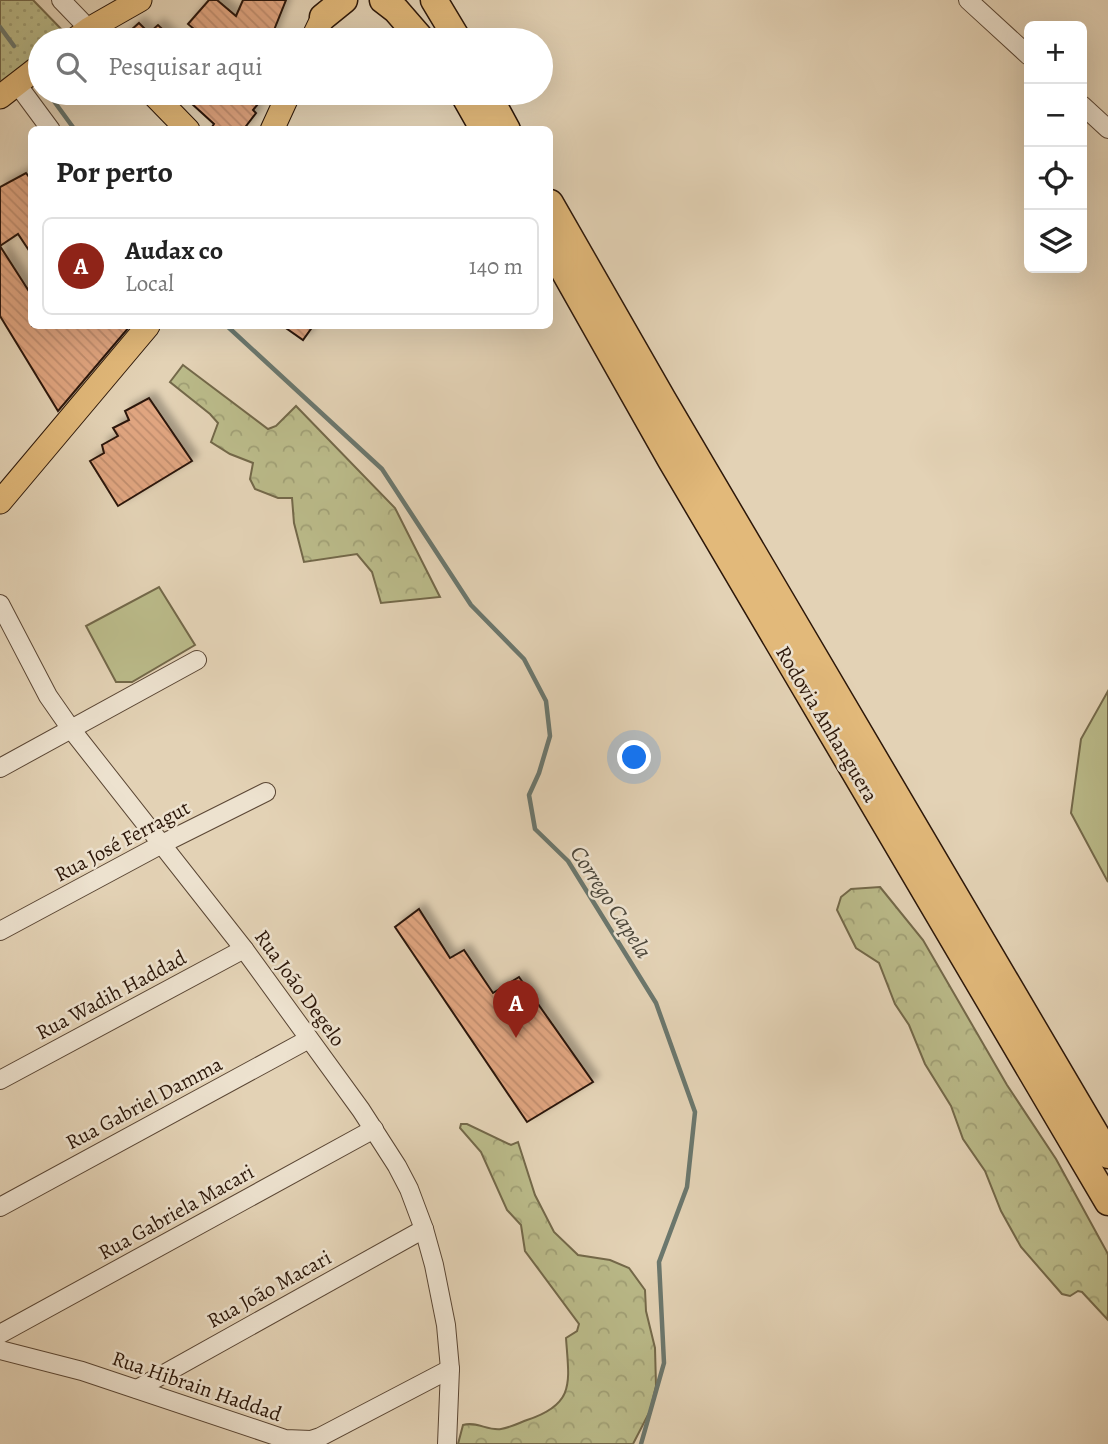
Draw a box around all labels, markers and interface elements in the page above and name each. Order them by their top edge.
map controls [1024,21,1087,273]
button: + [1024,21,1087,84]
search box [28,28,553,105]
icon: search [52,48,90,86]
text: Pesquisar aqui [108,49,263,84]
button: − [1024,84,1087,147]
button: locate [1024,147,1087,210]
text: Por perto [56,152,173,192]
button: layers [1024,210,1087,273]
text: Audax co [125,233,223,268]
text: A [74,251,88,282]
text: 140 m [469,251,523,282]
text: Local [125,268,174,299]
street label: Rodovia Anhanguera [769,640,885,808]
your location [617,740,651,774]
street label: Rua José Ferragut [49,793,195,888]
water label: Corrego Capela [563,839,659,965]
street label: Rua João Degelo [248,924,352,1052]
street label: Rua Wadih Haddad [31,943,192,1046]
pin: A [493,980,539,1038]
street label: Rua Gabriel Damma [61,1050,227,1156]
street label: Rua Gabriela Macari [93,1158,259,1266]
street label: Rua João Macari [202,1243,336,1335]
street label: Rua Hibrain Haddad [108,1344,286,1428]

